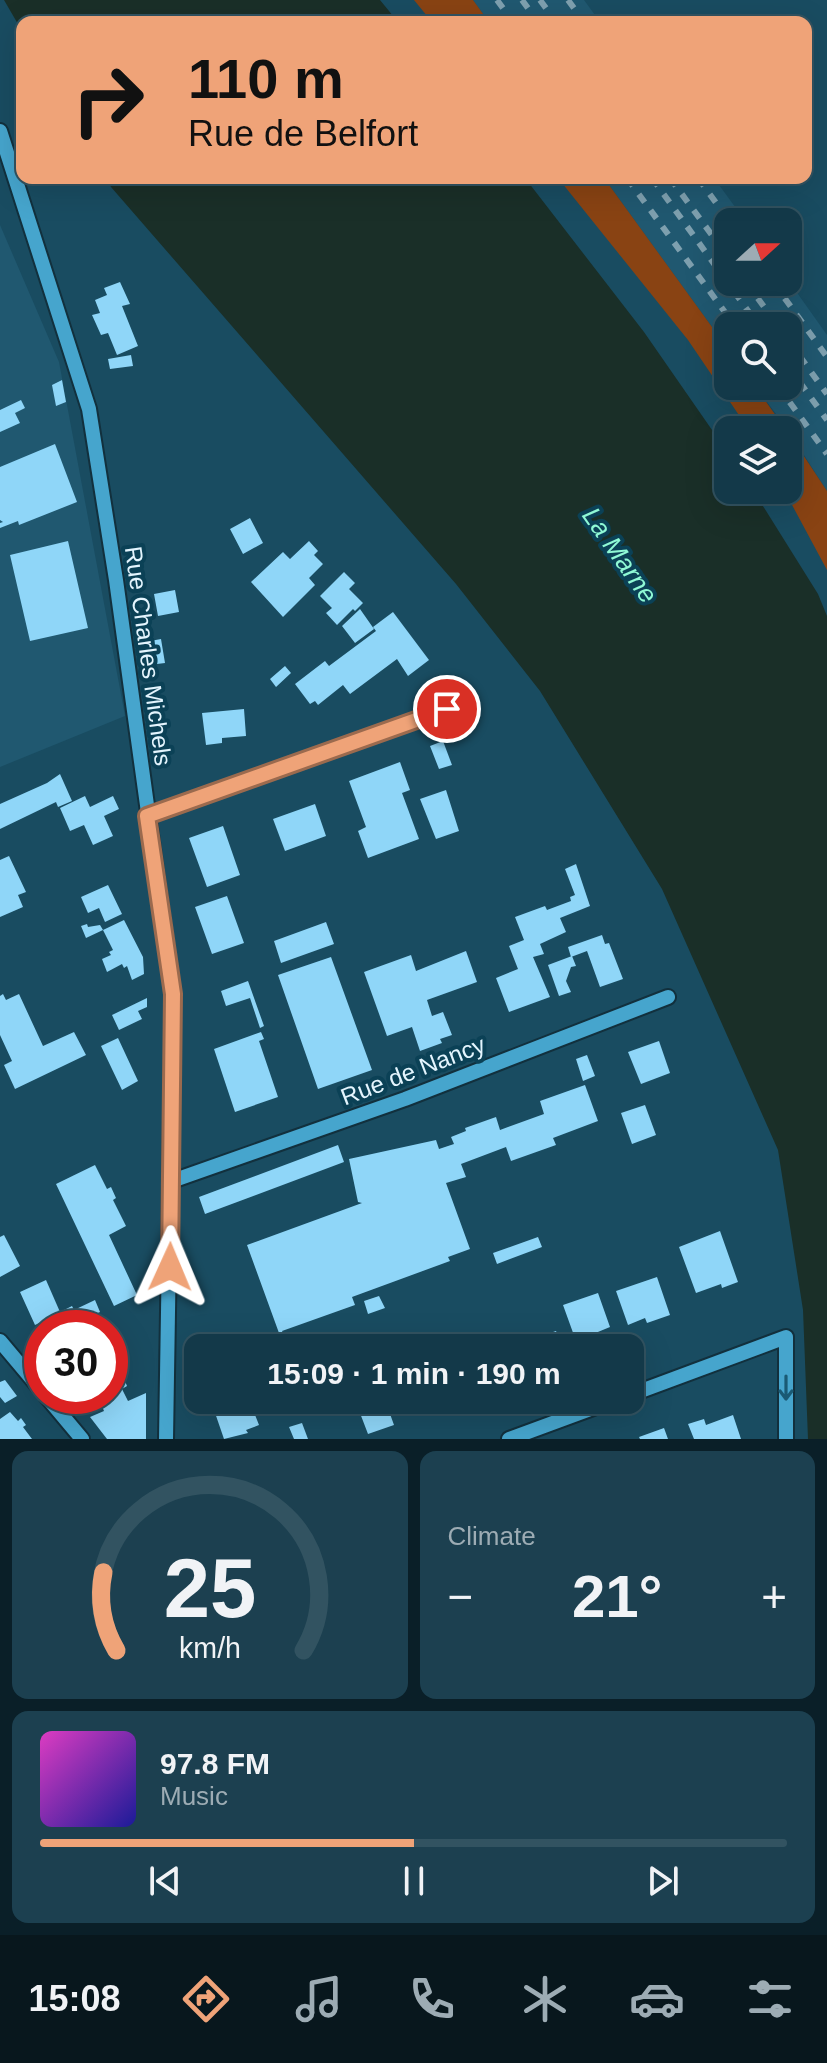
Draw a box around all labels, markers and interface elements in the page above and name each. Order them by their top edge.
text: 110 m [188,47,344,110]
icon: right [56,48,160,152]
text: Rue de Belfort [188,113,418,154]
north arrow [714,208,802,296]
map controls [714,208,802,504]
button: search [714,312,802,400]
button: layers [714,416,802,504]
water label: La Marne [576,501,664,609]
street label: Rue Charles Michels [120,544,177,767]
pin [413,675,481,743]
icon: arrive [425,687,469,731]
street label: Rue de Nancy [337,1031,489,1110]
position arrow [128,1225,212,1309]
speed limit sign: 30 [24,1310,128,1414]
text: 15:09 · 1 min · 190 m [267,1357,561,1390]
one-way arrow [778,1374,794,1401]
text: Climate [448,1521,536,1551]
text: 25 [163,1542,256,1635]
text: 21° [572,1563,663,1630]
text: − [448,1572,473,1621]
text: + [761,1572,787,1621]
text: km/h [179,1632,241,1664]
text: 97.8 FM [160,1747,270,1780]
text: Music [160,1781,228,1811]
icon: previous [143,1859,187,1903]
icon: pause [392,1859,436,1903]
icon: next [641,1859,685,1903]
icon: directions [178,1971,234,2027]
icon: music [291,1971,347,2027]
icon: phone [404,1971,460,2027]
icon: climate [517,1971,573,2027]
icon: car [629,1971,685,2027]
icon: filters [742,1971,798,2027]
text: 15:08 [28,1978,121,2019]

